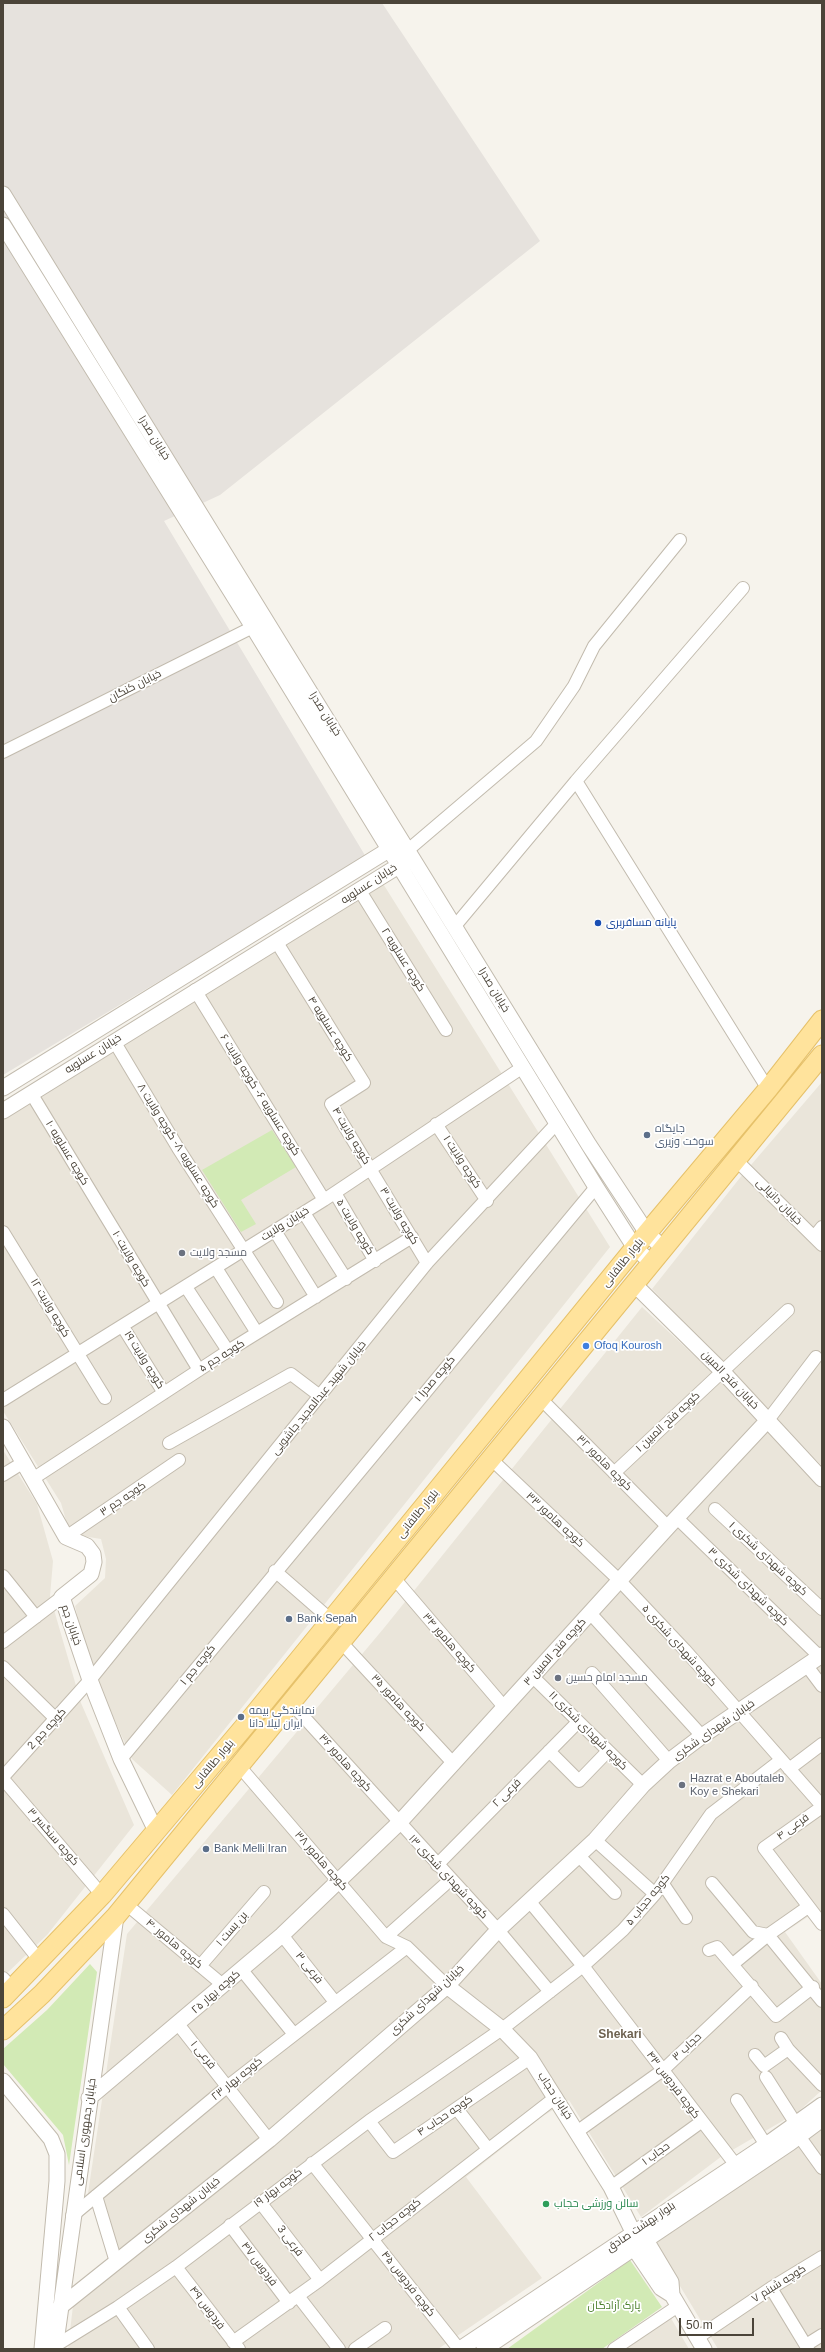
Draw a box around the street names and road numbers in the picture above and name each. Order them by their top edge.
street label: خیابان صدرا [135,413,173,463]
street label: خیابان کنگان [106,667,164,705]
street label: خیابان صدرا [306,689,344,739]
street label: خیابان عسلویه [339,861,399,907]
street label: کوچه عسلویه ۲ [378,926,428,994]
street label: خیابان صدرا [475,965,513,1015]
street label: کوچه عسلویه ۴ [305,994,355,1064]
street label: خیابان عسلویه [62,1031,124,1077]
street label: کوچه عسلویه ۶- کوچه ولایت ۶ [217,1032,303,1158]
street label: کوچه عسلویه ۸- کوچه ولایت ۸ [134,1081,222,1211]
street label: کوچه ولایت ۴ [329,1105,373,1167]
street label: کوچه عسلویه ۱۰ [43,1118,91,1188]
street label: کوچه ولایت ۱ [440,1133,484,1191]
street label: خیابان دانیالی [753,1176,805,1228]
street label: کوچه ولایت ۳ [377,1185,421,1247]
street label: کوچه ولایت ۵ [333,1197,377,1257]
street label: خیابان ولایت [259,1204,311,1244]
street label: کوچه ولایت ۱۰ [109,1229,153,1289]
street label: بلوار طالقانی [599,1236,647,1290]
street label: کوچه ولایت ۱۲ [27,1276,73,1340]
street label: کوچه ولایت ۱۹ [121,1329,167,1391]
street label: کوچه جم ۵ [197,1337,247,1375]
street label: خیابان شهید عبدالمجید جاشویی [269,1338,369,1458]
street label: خیابان فتح المبین [699,1348,761,1412]
street label: کوچه صدرا ۱ [412,1353,458,1405]
street label: کوچه فتح المبین ۱ [633,1389,703,1455]
street label: کوچه هامور ۳۲ [573,1432,635,1494]
street label: کوچه جم ۳ [98,1479,148,1519]
street label: بلوار طالقانی [394,1487,442,1541]
street label: کوچه هامور ۳۳ [523,1490,587,1550]
street label: کوچه شهدای شکری ۱ [726,1519,810,1599]
street label: کوچه شهدای شکری ۳ [705,1545,791,1629]
street label: کوچه شهدای شکری ۵ [639,1602,719,1690]
street label: خیابان جم [58,1603,84,1647]
street label: کوچه هامور ۳۴ [419,1610,479,1676]
street label: کوچه فتح المبین ۳ [521,1615,589,1689]
street label: کوچه جم ۱ [178,1642,218,1688]
street label: کوچه هامور ۳۵ [368,1672,428,1734]
street label: کوچه شهدای شکری ۱۱ [546,1689,630,1773]
street label: خیابان شهدای شکری [671,1697,757,1763]
street label: کوچه جم 2 [25,1706,69,1752]
street label: کوچه هامور ۳۶ [316,1732,374,1794]
street label: بلوار طالقانی [189,1737,237,1791]
street label: فرعی ۲ [490,1776,524,1810]
street label: کوچه سنگسر ۳ [24,1806,82,1868]
street label: فرعی ۴ [774,1811,812,1843]
street label: کوچه هامور ۳۸ [292,1829,350,1893]
street label: کوچه شهدای شکری ۱۳ [406,1832,490,1922]
street label: کوچه حجاب ۵ [623,1872,673,1928]
street label: بن بست ۱ [213,1909,251,1949]
street label: کوچه هامور ۴۰ [143,1916,205,1972]
street label: فرعی ۳ [293,1949,325,1987]
street label: خیابان شهدای شکری [387,1962,467,2038]
street label: کوچه بهار ۲۵ [189,1967,243,2017]
street label: حجاب ۳ [670,2030,704,2064]
street label: فرعی ۱ [188,2038,218,2072]
street label: کوچه فردوس ۴۳ [643,2049,703,2121]
street label: کوچه بهار ۲۳ [209,2055,265,2103]
street label: خیابان حجاب [535,2070,575,2122]
street label: خیابان جمهوری اسلامی [71,2077,99,2187]
street label: کوچه حجاب ۴ [415,2093,475,2139]
street label: حجاب ۱ [640,2140,672,2168]
street label: کوچه بهار ۱۹ [251,2166,305,2210]
street label: خیابان شهدای شکری [139,2174,223,2246]
street label: کوچه حجاب ۲ [366,2196,424,2244]
street label: بلوار بهشت صادق [604,2199,678,2255]
street label: فرعی 3 [274,2223,306,2259]
street label: فردوس ۴۷ [238,2239,280,2289]
street label: کوچه فردوس ۴۵ [378,2249,438,2319]
street label: کوچه شبنم ۷ [749,2262,809,2306]
street label: فردوس ۴۹ [186,2284,228,2332]

